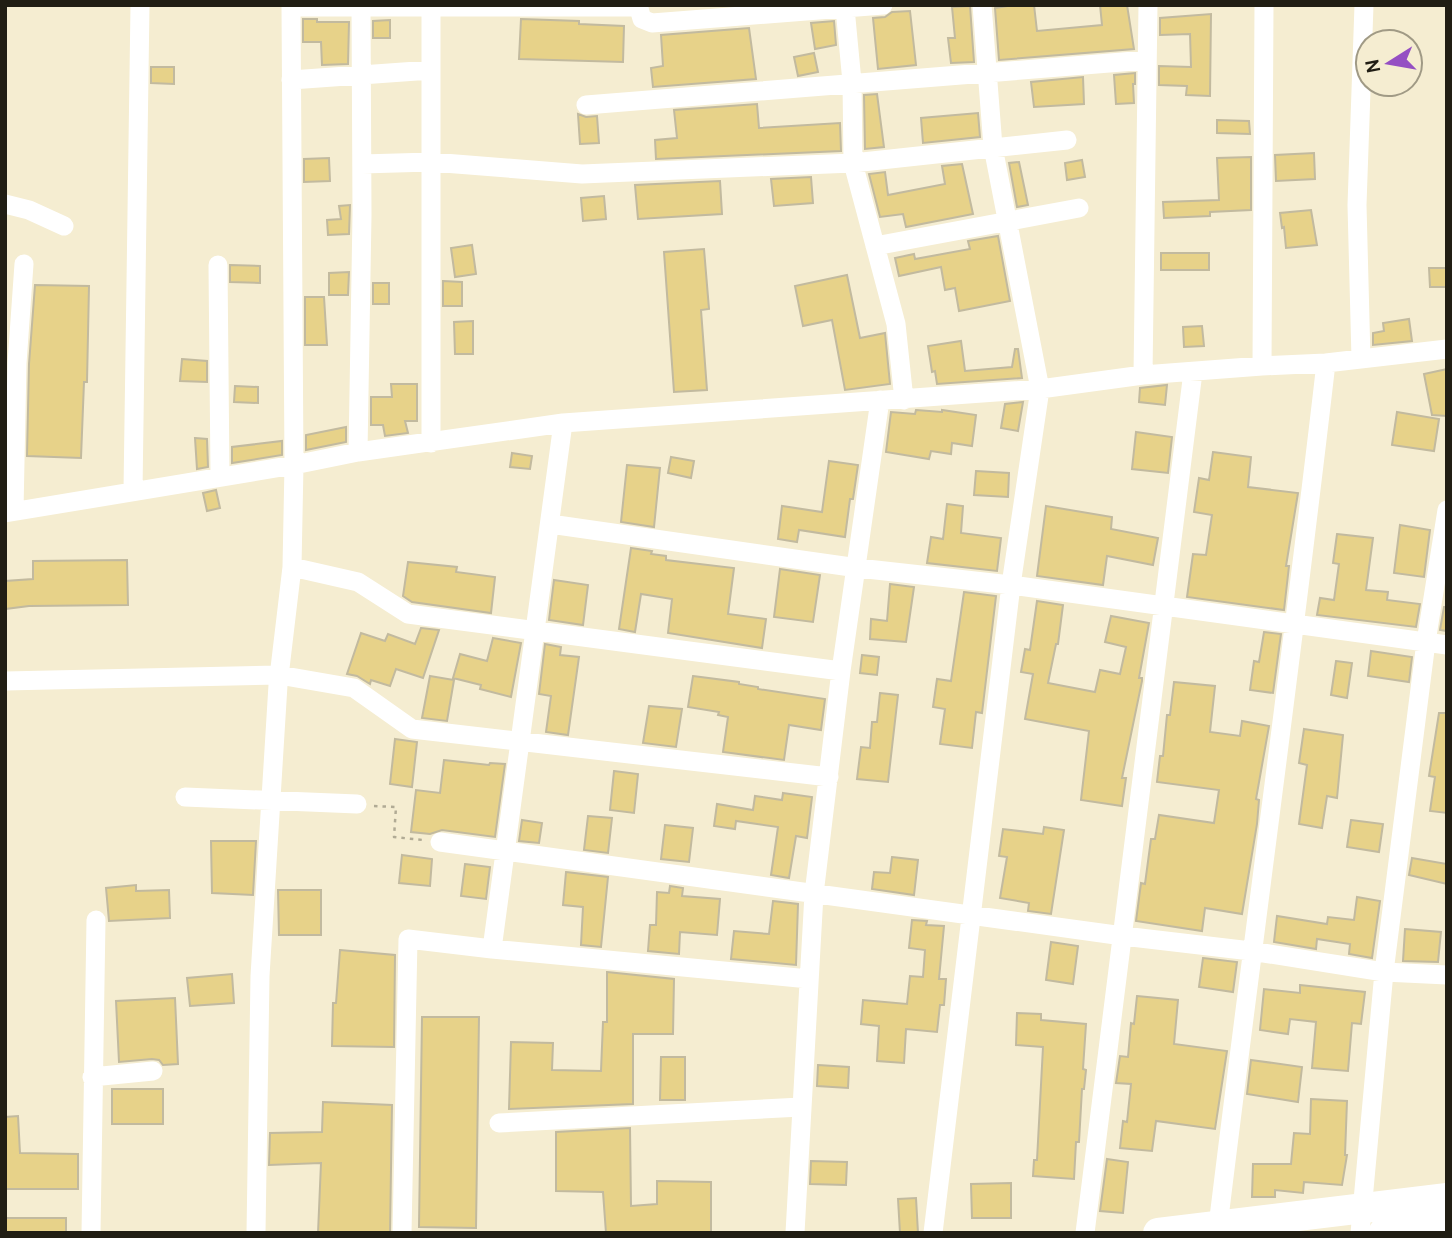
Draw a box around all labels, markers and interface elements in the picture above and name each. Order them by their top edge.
north arrow [1354,28,1424,98]
text: N [1360,57,1385,75]

